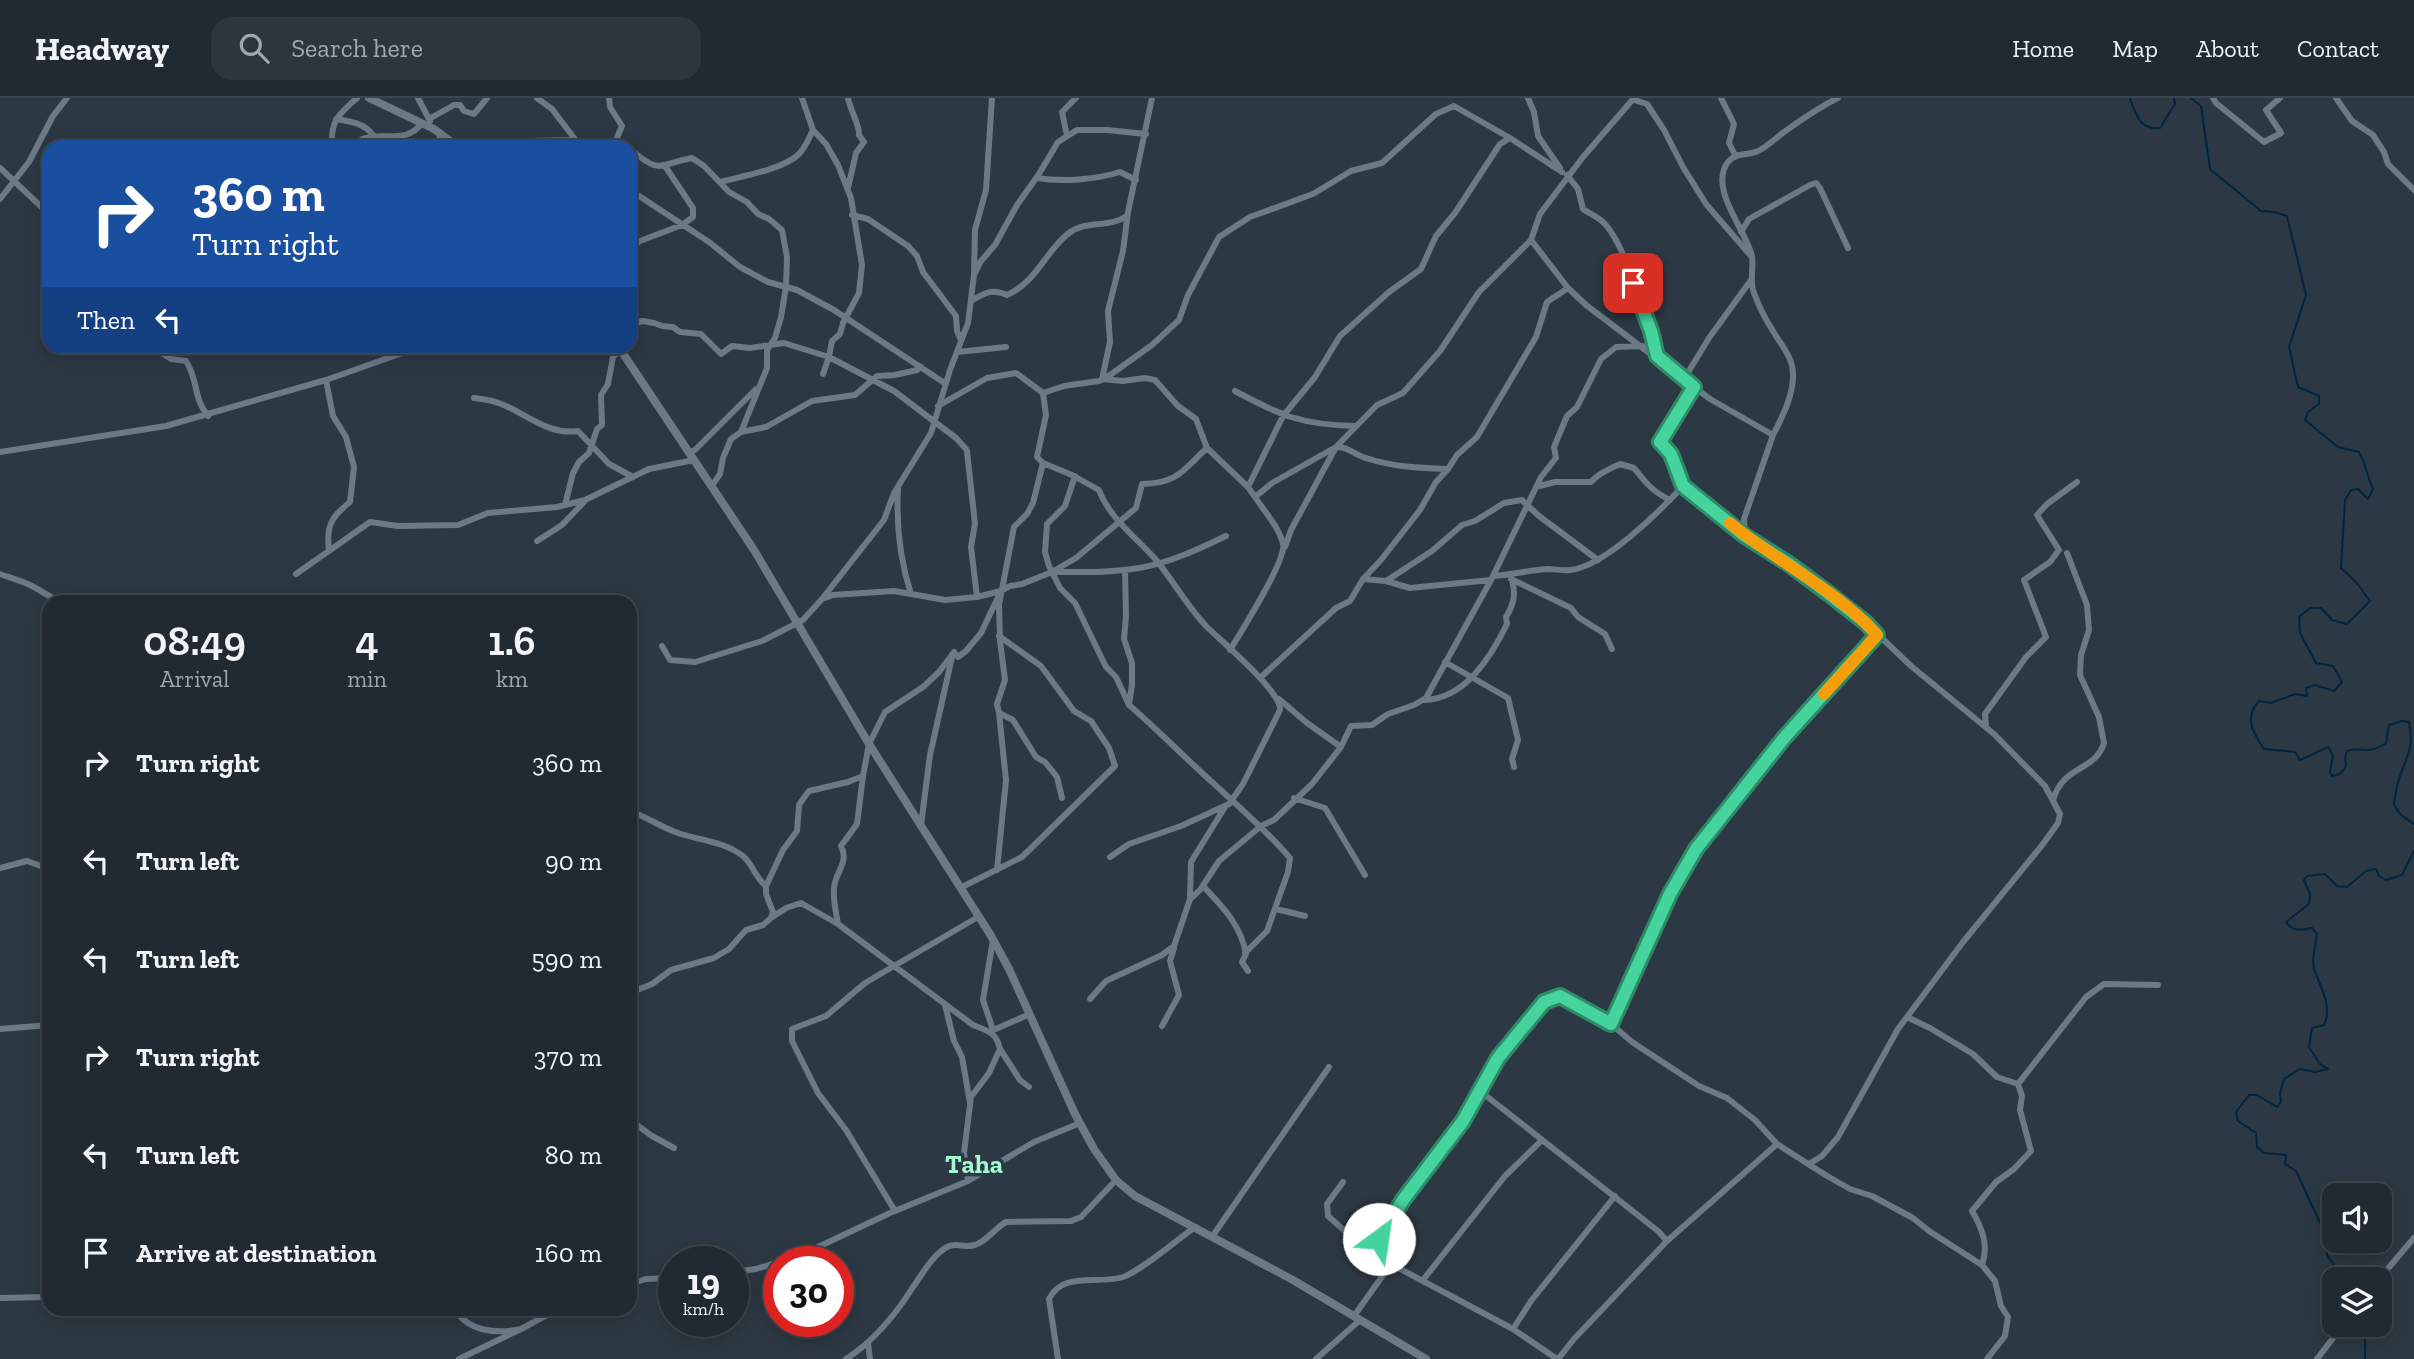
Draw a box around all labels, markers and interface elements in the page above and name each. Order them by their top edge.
search box [211,17,701,80]
text: Headway [35,29,169,68]
icon: search [235,29,273,67]
text: Search here [291,32,423,64]
text: Home [2012,34,2074,63]
text: Map [2112,34,2158,63]
text: About [2196,34,2259,63]
text: Contact [2297,34,2379,63]
text: 360 m [192,165,325,224]
icon: right [77,168,168,259]
text: Turn right [192,225,339,263]
pin [1603,253,1663,313]
icon: arrive [1614,264,1652,302]
icon: left [149,301,187,339]
text: Then [77,304,135,336]
text: 08:49 [143,615,246,666]
text: 4 [355,615,379,666]
text: 1.6 [488,615,536,666]
text: Arrival [160,665,229,693]
text: min [347,665,387,693]
text: km [496,665,528,693]
icon: right [77,744,115,782]
text: Turn right [136,747,259,779]
text: 360 m [532,747,602,779]
icon: left [77,842,115,880]
text: Turn left [136,845,239,877]
text: 90 m [545,845,602,877]
icon: left [77,940,115,978]
text: Turn left [136,943,239,975]
text: 590 m [532,943,602,975]
icon: right [77,1038,115,1076]
text: Turn right [136,1041,259,1073]
text: 370 m [534,1041,602,1073]
icon: left [77,1136,115,1174]
text: Turn left [136,1139,239,1171]
text: 80 m [545,1139,602,1171]
district label: Taha [945,1148,1003,1180]
map controls [2322,1183,2392,1337]
button: sound [2322,1183,2392,1253]
position arrow [1342,1202,1416,1276]
icon: arrive [77,1234,115,1272]
text: Arrive at destination [136,1237,376,1269]
text: 160 m [535,1237,602,1269]
speed limit sign: 30 [763,1246,854,1337]
text: 19 [687,1261,720,1303]
button: layers [2322,1267,2392,1337]
text: km/h [683,1298,724,1320]

